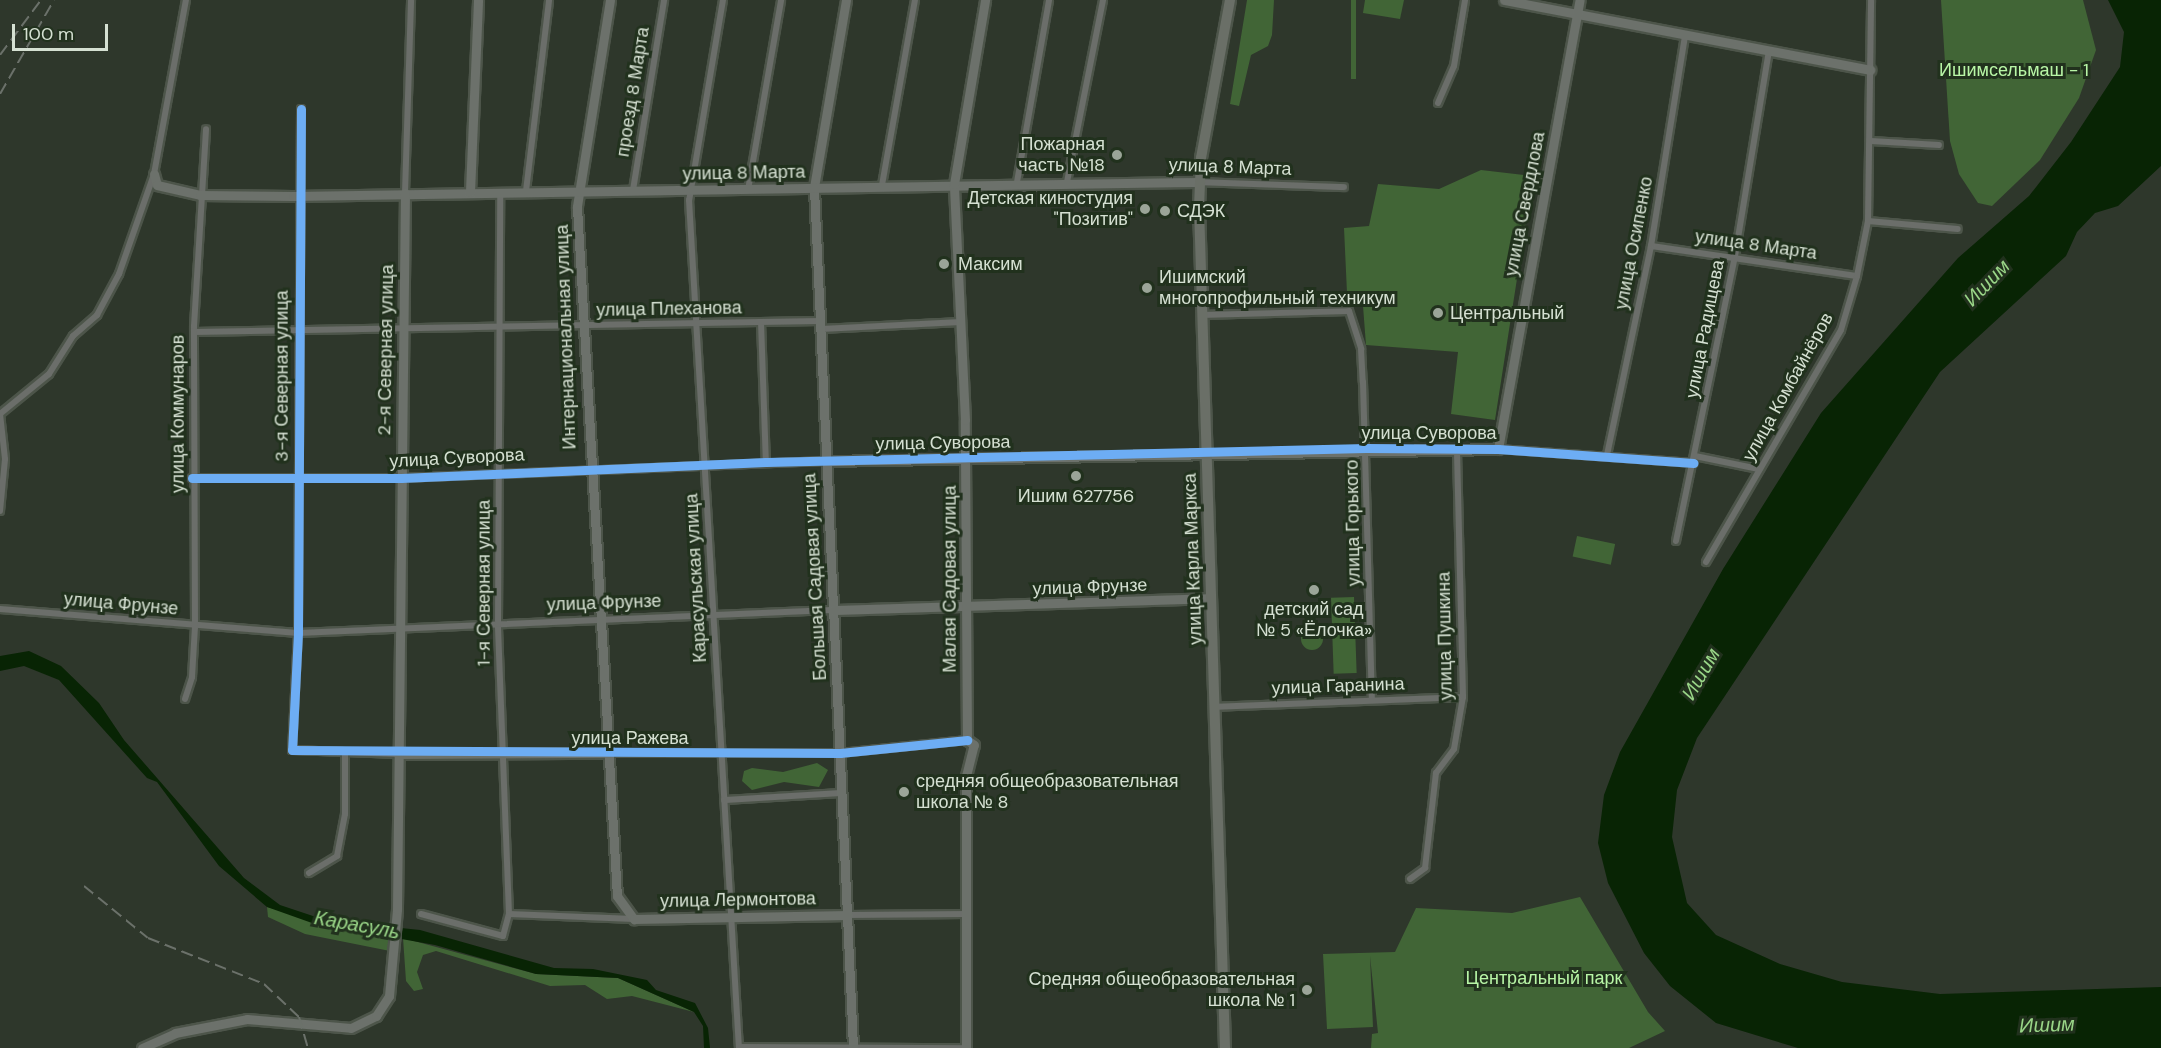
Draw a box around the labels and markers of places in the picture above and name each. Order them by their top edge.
place label: Пожарная часть №18 [1018,134,1105,176]
marker: Пожарная часть №18 [1110,148,1124,162]
place label: Детская киностудия "Позитив" [968,188,1133,230]
place label: СДЭК [1177,200,1225,222]
marker: Детская киностудия "Позитив" [1138,202,1152,216]
marker: СДЭК [1158,204,1172,218]
place label: Максим [958,253,1023,275]
marker: Максим [935,255,953,273]
place label: Ишимский многопрофильный техникум [1159,267,1396,310]
marker: Ишимский многопрофильный техникум [1140,281,1154,295]
place label: Центральный [1450,302,1564,324]
marker: Центральный [1431,306,1445,320]
marker: Ишим 627756 [1069,469,1083,483]
place label: Ишим 627756 [1018,485,1134,507]
marker: детский сад № 5 «Ёлочка» [1307,583,1321,597]
place label: детский сад № 5 «Ёлочка» [1256,599,1372,642]
place label: средняя общеобразовательная школа № 8 [916,771,1179,814]
marker: средняя общеобразовательная школа № 8 [897,785,911,799]
place label: Средняя общеобразовательная школа № 1 [1029,969,1295,1012]
marker: Средняя общеобразовательная школа № 1 [1300,983,1314,997]

